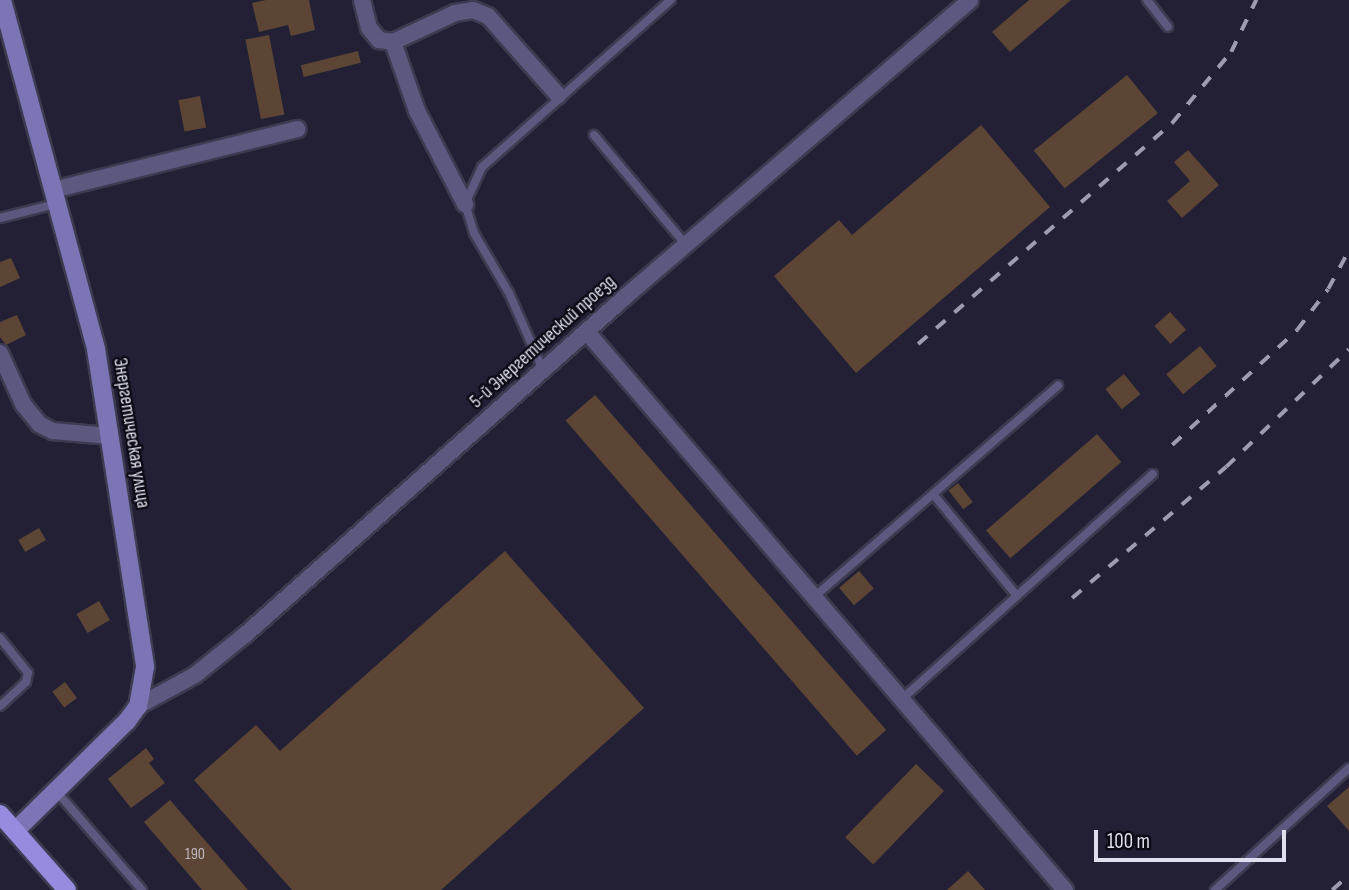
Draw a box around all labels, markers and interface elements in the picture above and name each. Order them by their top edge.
street label: 5-й Энергетический проезд [466,271,620,413]
street label: Энергетическая улица [108,356,154,510]
scale bar [1097,816,1290,860]
text: 100 m [1107,829,1150,854]
house number: 190 [185,845,205,865]

